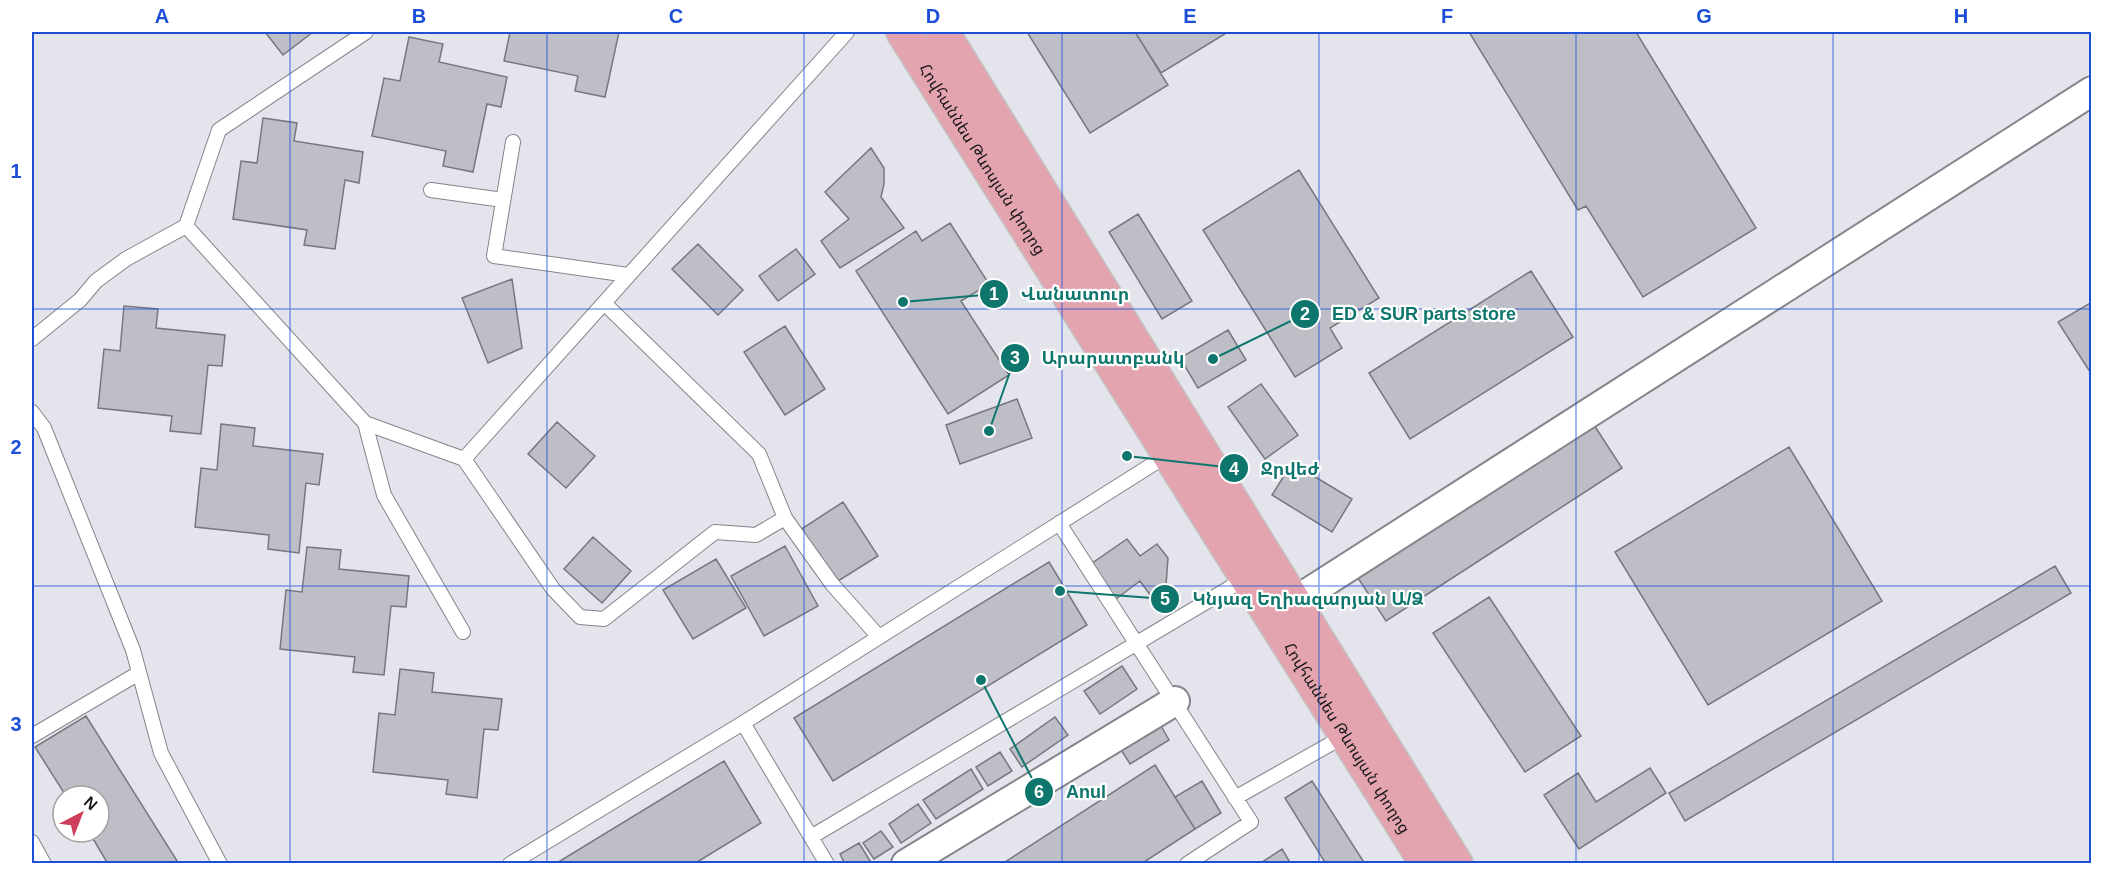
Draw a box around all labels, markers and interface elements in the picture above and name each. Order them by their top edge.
text: A [155,5,169,27]
text: B [412,5,426,27]
text: C [669,5,683,27]
text: D [926,5,940,27]
text: E [1183,5,1197,27]
text: F [1441,5,1453,27]
text: G [1696,5,1712,27]
text: H [1954,5,1968,27]
street label: Հովհաննես Թևոսյան փողոց [916,61,1049,258]
text: 1 [10,160,22,182]
callout: Վանատուր [979,276,1142,312]
text: 1 [989,284,999,304]
text: Վանատուր [1021,284,1129,304]
callout: ED & SUR parts store [1290,296,1528,332]
text: 2 [1300,304,1310,324]
text: ED & SUR parts store [1332,304,1516,324]
callout: Արարատբանկ [1000,340,1197,376]
text: 3 [1010,348,1020,368]
text: Արարատբանկ [1042,348,1184,368]
text: 2 [10,436,22,458]
callout: Ջրվեժ [1219,450,1331,486]
text: 4 [1229,459,1239,479]
text: Ջրվեժ [1261,459,1320,479]
callout: Կնյազ Եղիազարյան Ա/Ձ [1150,581,1436,617]
text: 5 [1160,589,1170,609]
text: Կնյազ Եղիազարյան Ա/Ձ [1192,589,1424,609]
street label: Հովհաննես Թևոսյան փողոց [1281,639,1413,837]
text: 3 [10,713,22,735]
callout: Anul [1024,774,1118,810]
text: 6 [1034,782,1044,802]
text: Anul [1066,782,1106,802]
north arrow [51,784,111,844]
text: N [81,793,101,813]

